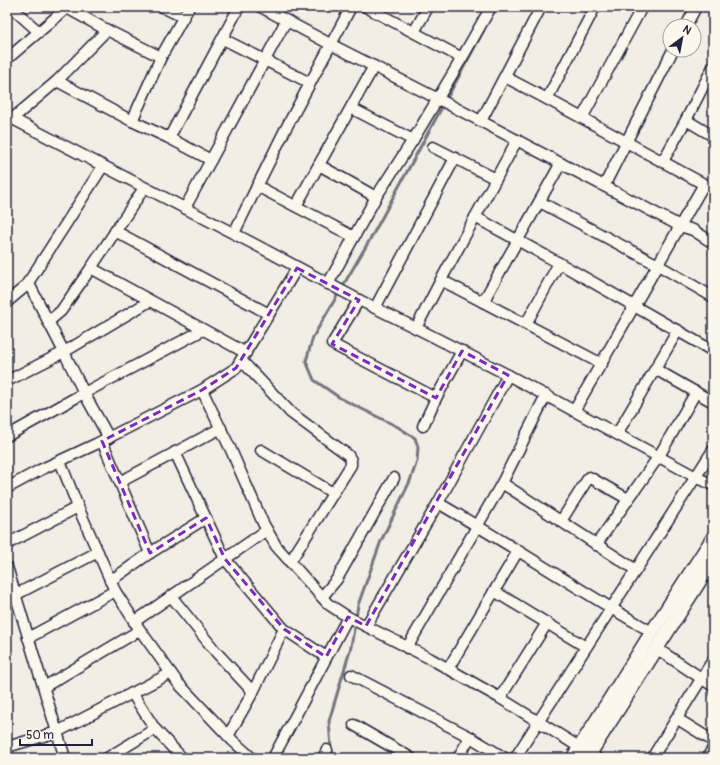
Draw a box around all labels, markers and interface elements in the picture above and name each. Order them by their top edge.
north arrow [662,18,702,58]
text: N [680,22,694,38]
scale bar [20,721,92,747]
text: 50 m [26,728,54,743]

